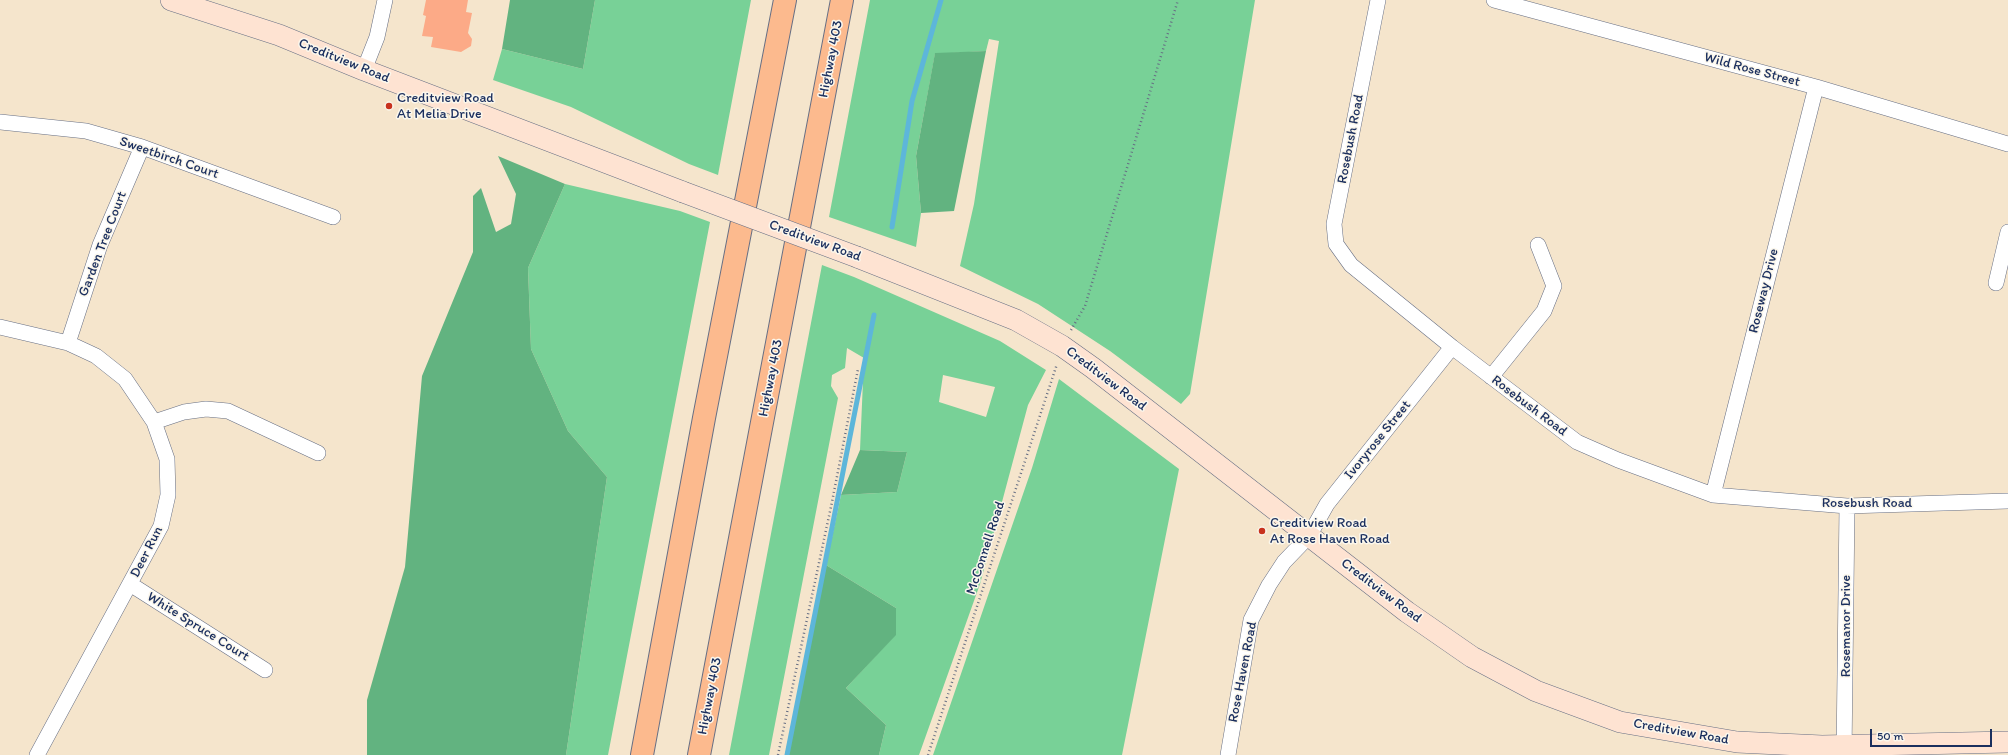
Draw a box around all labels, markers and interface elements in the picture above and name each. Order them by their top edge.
street label: Highway 403 [815,19,847,99]
street label: Creditview Road [296,35,392,87]
street label: Wild Rose Street [1702,49,1802,91]
place label: Creditview Road At Melia Drive [397,90,494,122]
street label: Rosebush Road [1334,93,1368,185]
marker: Creditview Road At Melia Drive [384,101,394,111]
street label: Sweetbirch Court [117,133,221,183]
street label: Garden Tree Court [75,189,131,299]
street label: Creditview Road [767,217,863,265]
street label: Roseway Drive [1745,247,1783,335]
street label: Highway 403 [755,338,787,418]
street label: Creditview Road [1062,343,1150,415]
street label: Rosebush Road [1488,372,1570,440]
street label: Ivoryrose Street [1341,397,1415,483]
street label: Rosebush Road [1822,495,1912,511]
street label: McConnell Road [963,499,1009,597]
place label: Creditview Road At Rose Haven Road [1270,515,1390,548]
street label: Deer Run [127,524,167,580]
marker: Creditview Road At Rose Haven Road [1257,526,1267,536]
street label: Creditview Road [1337,555,1425,627]
street label: Rosemanor Drive [1838,575,1854,677]
street label: White Spruce Court [144,589,252,665]
street label: Rose Haven Road [1225,620,1261,724]
street label: Highway 403 [694,656,726,736]
street label: Creditview Road [1632,715,1730,749]
scale bar [1872,721,1994,747]
text: 50 m [1877,729,1903,743]

